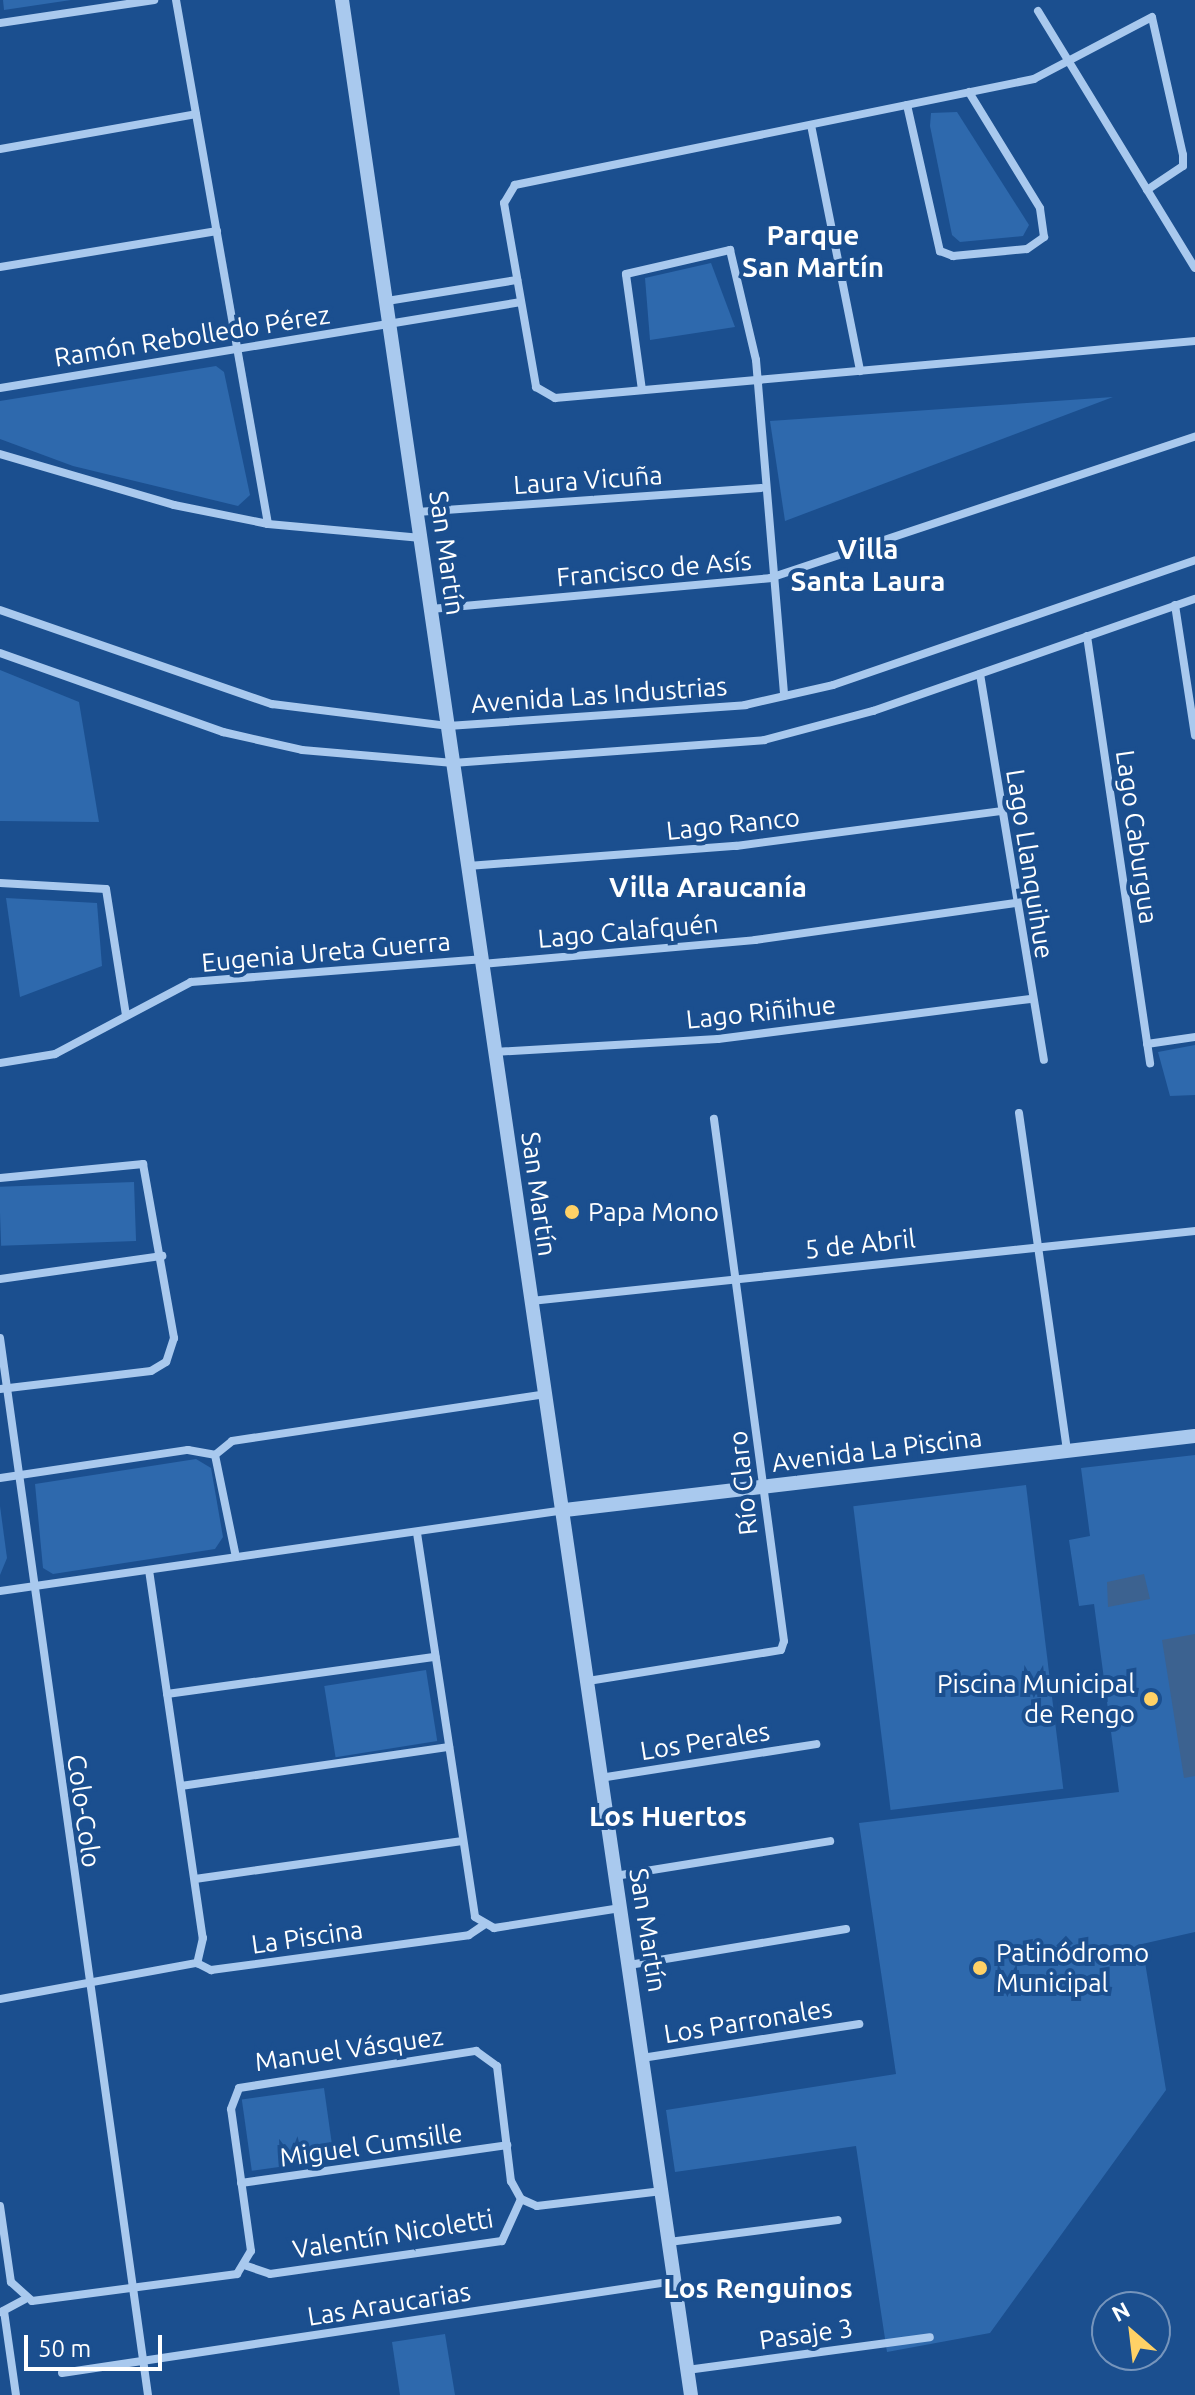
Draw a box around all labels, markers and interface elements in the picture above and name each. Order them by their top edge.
district label: Parque San Martín [742,218,884,284]
street label: Ramón Rebolledo Pérez [52,299,332,373]
street label: Laura Vicuña [512,459,664,501]
street label: San Martín [423,489,471,617]
district label: Villa Santa Laura [791,532,945,598]
street label: Francisco de Asís [555,545,753,593]
street label: Avenida Las Industrias [470,670,728,720]
street label: Lago Caburgua [1109,748,1165,926]
street label: Lago Llanquihue [1000,767,1060,961]
street label: Lago Ranco [665,801,801,847]
district label: Villa Araucanía [609,870,807,904]
street label: Lago Calafquén [536,908,720,954]
street label: Eugenia Ureta Guerra [200,926,452,978]
street label: Lago Riñihue [685,989,837,1035]
street label: San Martín [515,1130,563,1258]
place label: Papa Mono [588,1196,719,1228]
marker: Papa Mono [563,1203,581,1221]
street label: 5 de Abril [803,1223,917,1265]
street label: Avenida La Piscina [770,1422,984,1478]
street label: Río Claro [722,1429,764,1537]
place label: Piscina Municipal de Rengo [937,1668,1135,1730]
marker: Piscina Municipal de Rengo [1142,1690,1160,1708]
street label: Los Perales [638,1715,772,1767]
street label: Colo-Colo [61,1752,107,1870]
district label: Los Huertos [589,1799,747,1833]
street label: San Martín [623,1866,673,1994]
street label: La Piscina [249,1914,365,1960]
place label: Patinódromo Municipal [996,1937,1149,1998]
marker: Patinódromo Municipal [971,1959,989,1977]
street label: Los Parronales [662,1992,834,2050]
street label: Manuel Vásquez [253,2020,445,2078]
street label: Miguel Cumsille [278,2117,464,2173]
street label: Valentín Nicoletti [290,2203,496,2265]
district label: Los Renguinos [663,2271,853,2305]
street label: Las Araucarias [305,2276,473,2332]
north arrow [1091,2291,1171,2371]
text: N [1107,2296,1134,2326]
street label: Pasaje 3 [757,2312,855,2356]
scale bar [28,2319,166,2369]
text: 50 m [38,2335,91,2362]

